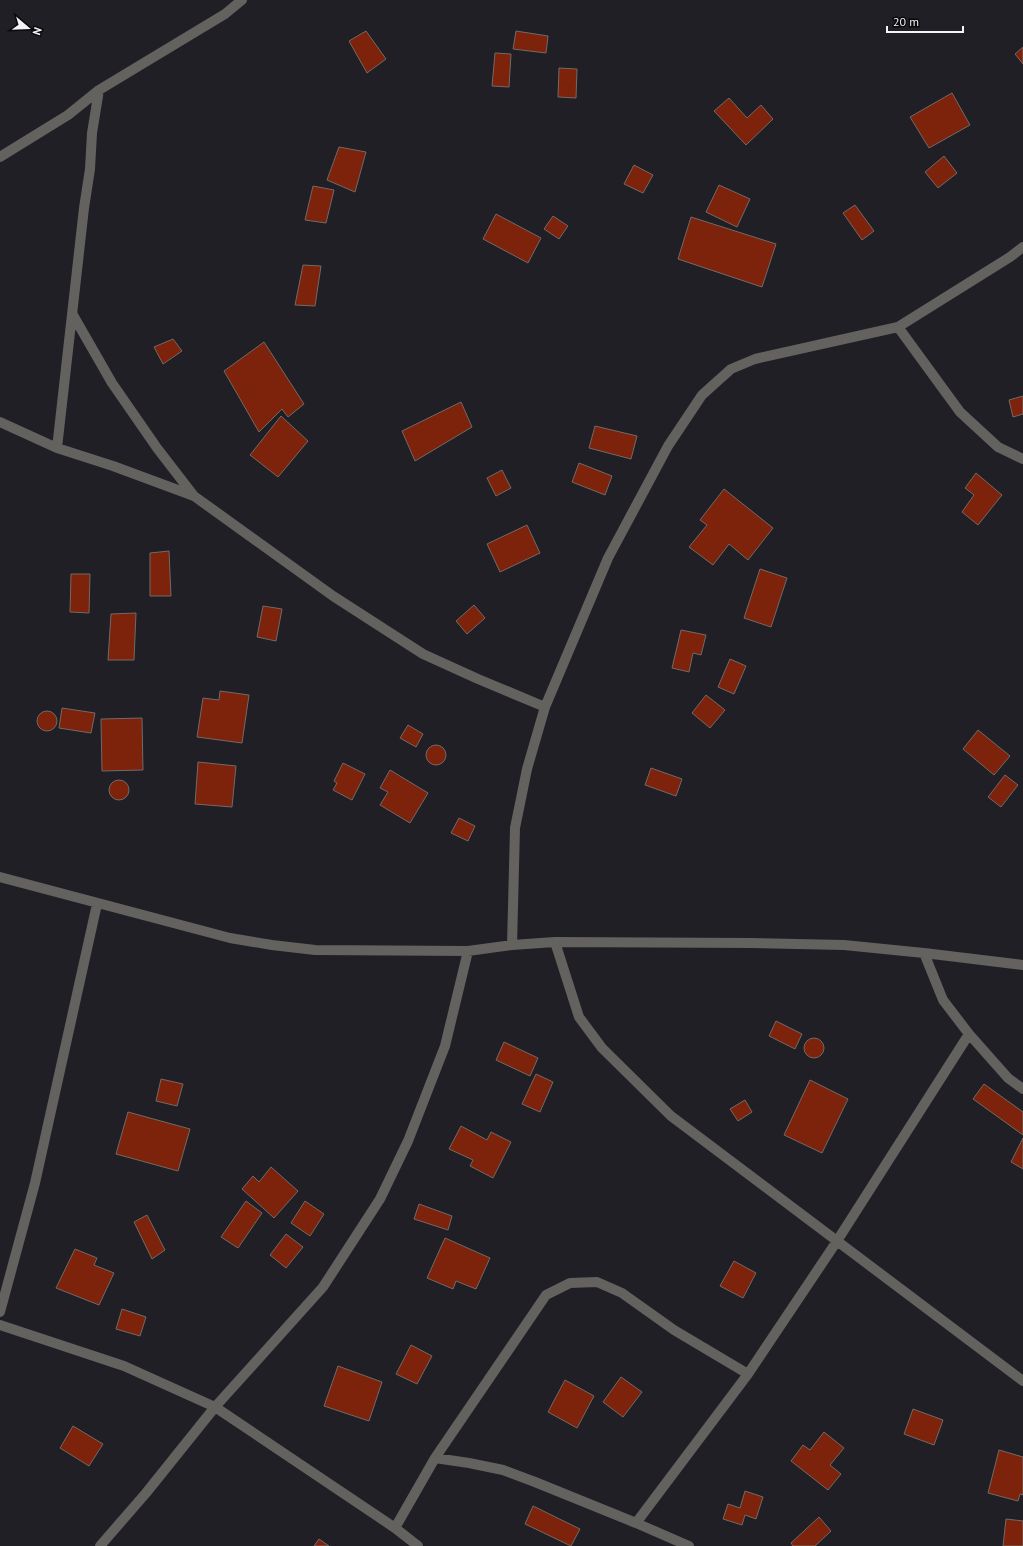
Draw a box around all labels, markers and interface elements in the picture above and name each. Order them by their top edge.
north arrow [8,8,48,48]
scale bar [887,8,963,34]
text: 20 m [893,14,919,29]
text: N [30,26,45,37]

